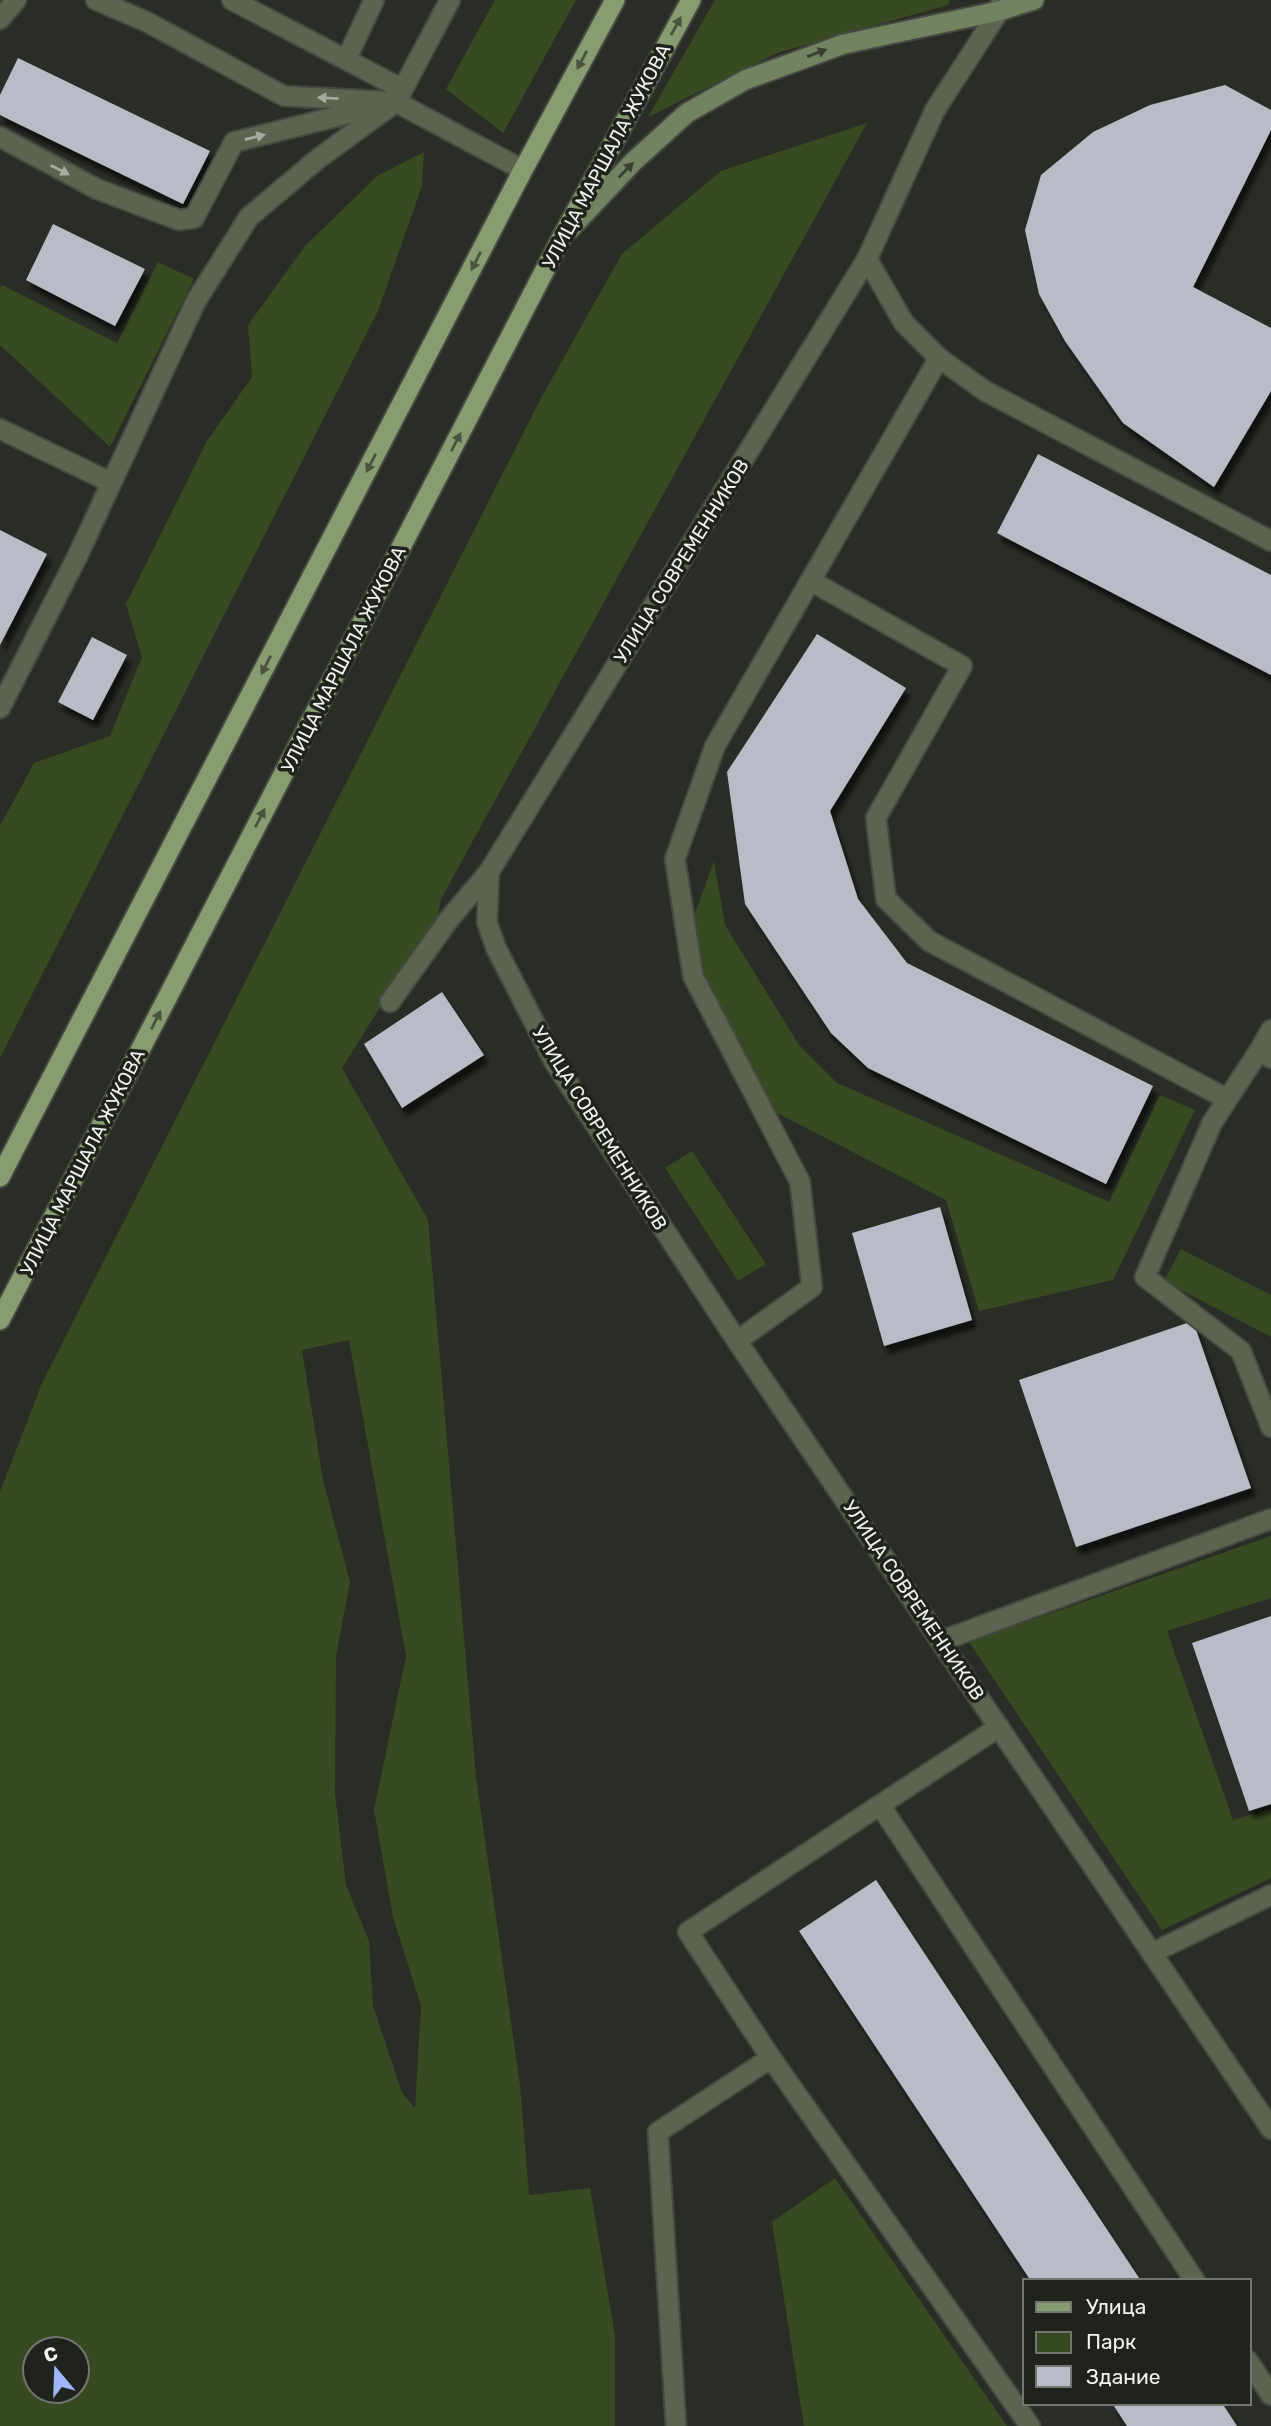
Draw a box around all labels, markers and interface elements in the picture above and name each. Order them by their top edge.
one-way arrow [670,16,682,36]
street label: УЛИЦА МАРШАЛА ЖУКОВА [537,40,676,272]
one-way arrow [807,48,828,59]
one-way arrow [577,50,588,70]
one-way arrow [316,92,338,103]
one-way arrow [244,131,266,142]
one-way arrow [617,161,634,178]
one-way arrow [50,164,70,176]
one-way arrow [470,251,481,271]
one-way arrow [450,432,461,452]
one-way arrow [365,453,377,473]
street label: УЛИЦА СОВРЕМЕННИКОВ [609,455,754,668]
street label: УЛИЦА МАРШАЛА ЖУКОВА [276,542,411,776]
one-way arrow [260,655,272,675]
one-way arrow [255,808,266,828]
one-way arrow [150,1010,161,1030]
street label: УЛИЦА СОВРЕМЕННИКОВ [527,1022,672,1235]
street label: УЛИЦА МАРШАЛА ЖУКОВА [15,1045,150,1279]
street label: УЛИЦА СОВРЕМЕННИКОВ [838,1496,989,1705]
legend [1023,2279,1250,2405]
text: Улица [1086,2294,1146,2319]
text: Парк [1086,2329,1136,2354]
north arrow [21,2335,91,2405]
text: С [41,2341,61,2367]
text: Здание [1086,2364,1161,2389]

